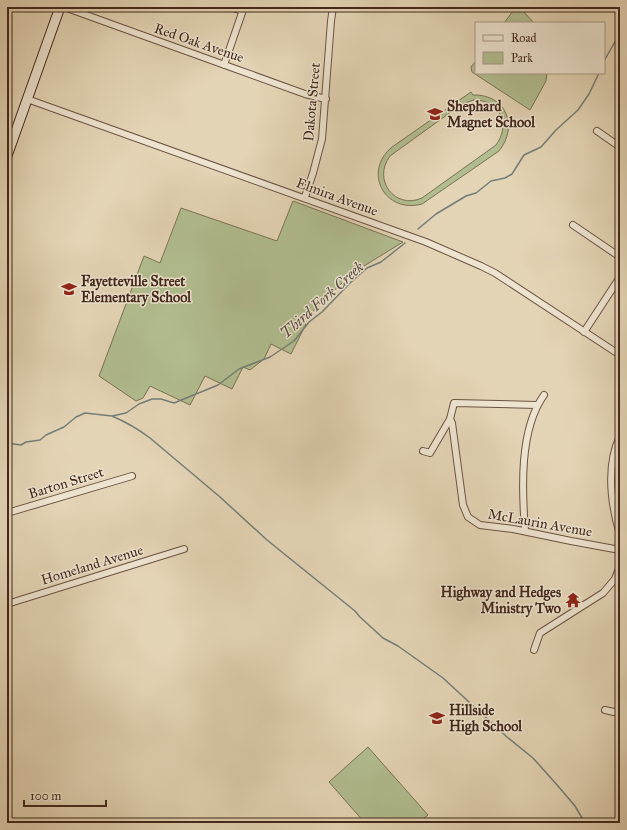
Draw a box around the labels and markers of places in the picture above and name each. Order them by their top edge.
place label: Shephard Magnet School [447,98,536,132]
school or university icon: Shephard Magnet School [426,105,444,123]
place label: Fayetteville Street Elementary School [81,273,192,307]
school or university icon: Fayetteville Street Elementary School [60,280,78,298]
place label: Highway and Hedges Ministry Two [441,584,561,618]
temple icon: Highway and Hedges Ministry Two [564,591,582,609]
place label: Hillside High School [449,702,523,736]
school or university icon: Hillside High School [428,709,446,727]

